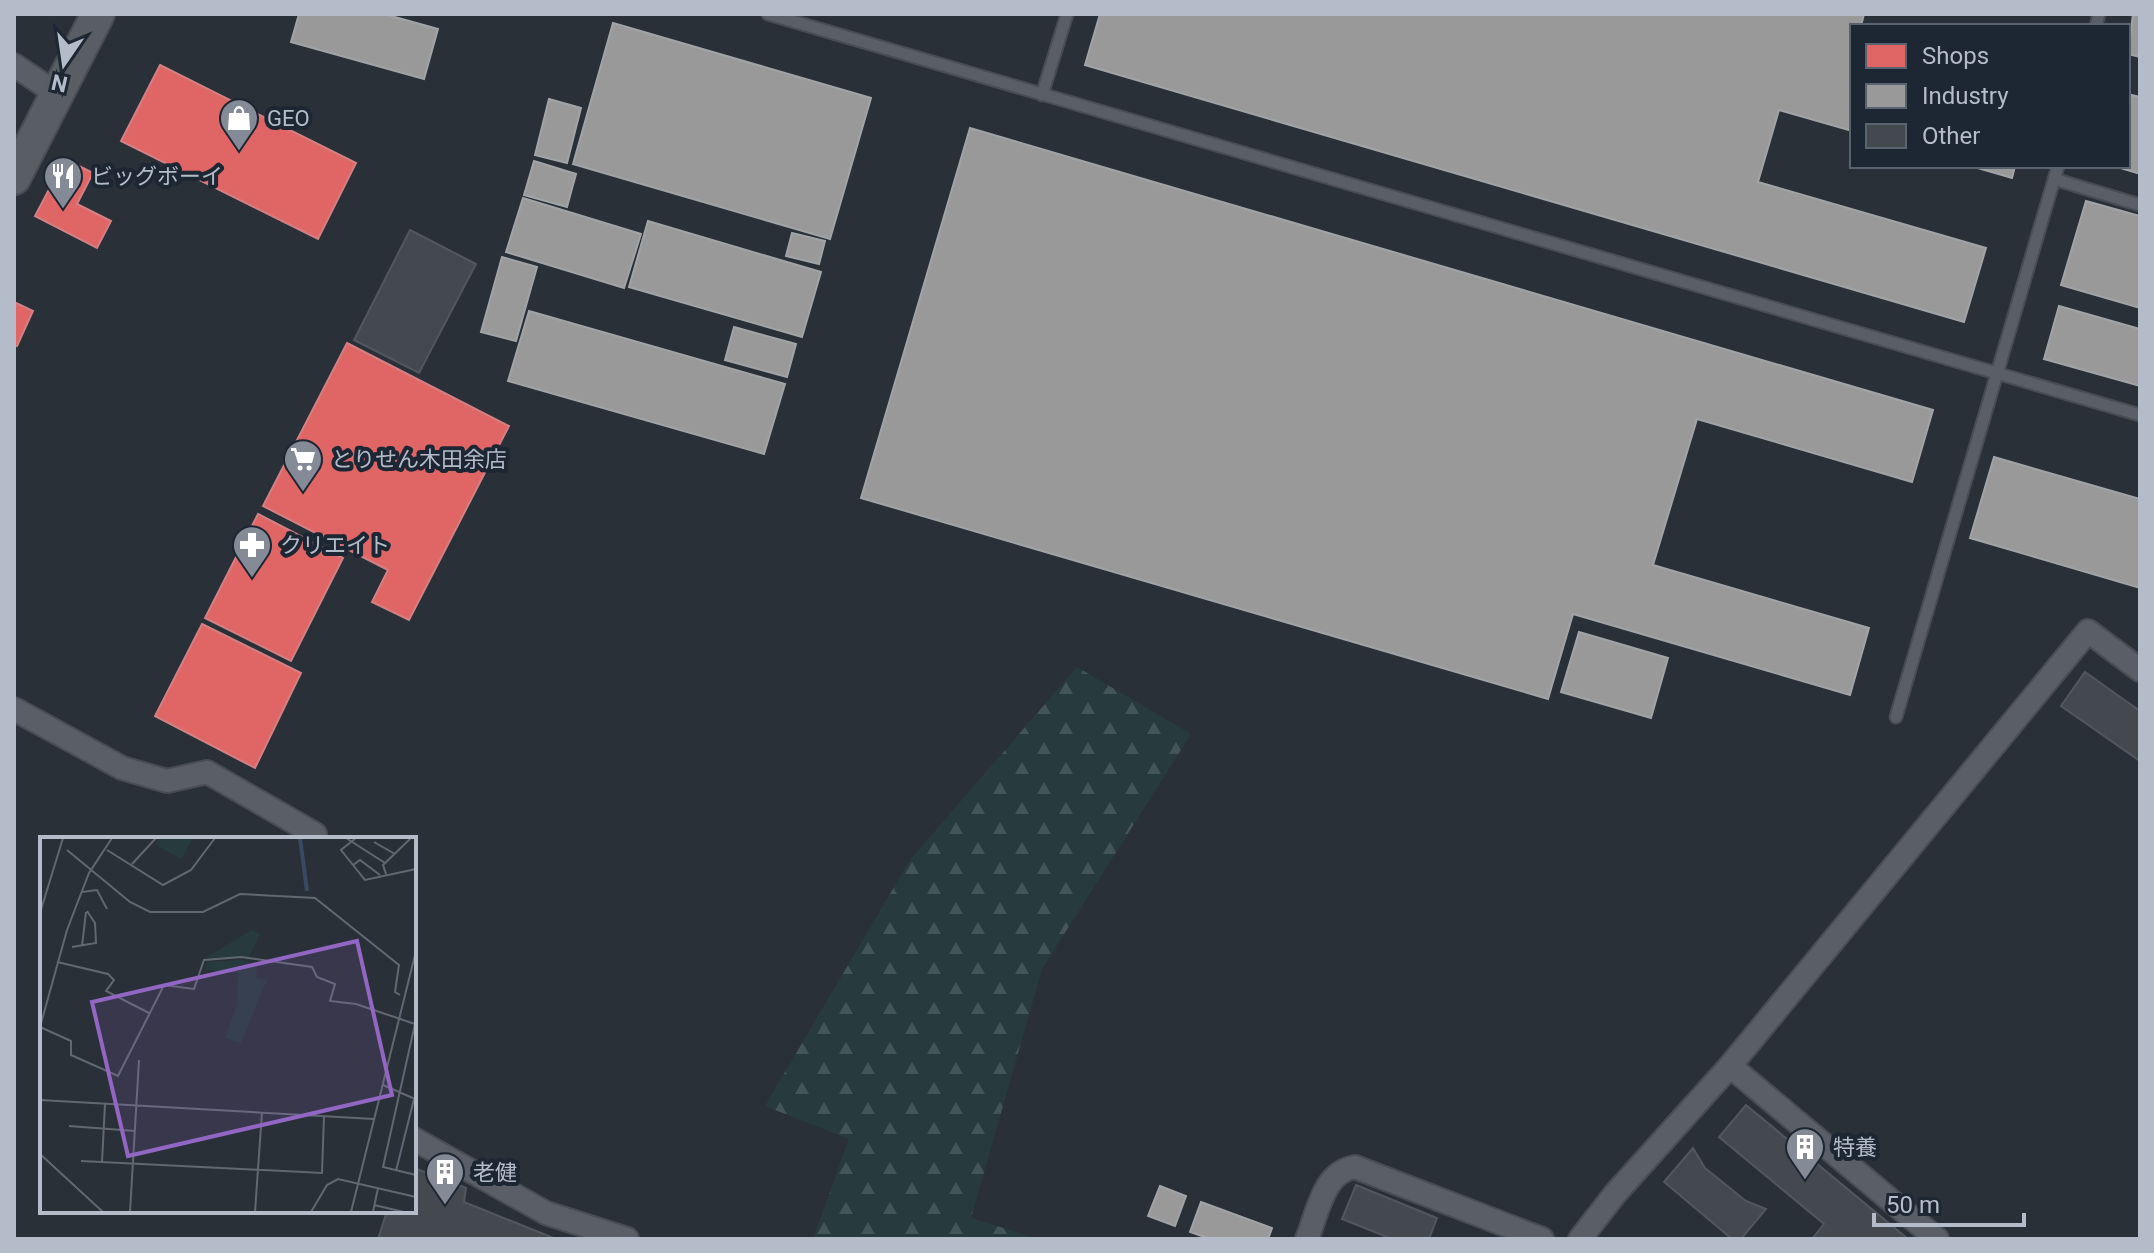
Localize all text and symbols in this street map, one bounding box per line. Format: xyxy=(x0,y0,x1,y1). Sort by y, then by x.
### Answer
north arrow xyxy=(24,24,104,104)
legend xyxy=(1850,24,2130,168)
text: Shops xyxy=(1922,42,1989,70)
text: N xyxy=(49,69,70,97)
text: Industry xyxy=(1922,82,2009,110)
shop icon: GEO xyxy=(218,97,260,152)
place label: GEO xyxy=(267,106,310,131)
text: Other xyxy=(1922,122,1980,150)
restaurant icon: ビッグボーイ xyxy=(42,155,84,210)
place label: ビッグボーイ xyxy=(91,164,223,189)
supermarket icon: とりせん木田余店 xyxy=(282,438,324,493)
place label: とりせん木田余店 xyxy=(331,447,507,472)
pharmacy icon: クリエイト xyxy=(231,524,273,579)
place label: クリエイト xyxy=(280,533,390,558)
inset map xyxy=(40,837,416,1213)
building icon: 特養 xyxy=(1784,1126,1826,1181)
place label: 特養 xyxy=(1833,1135,1877,1160)
building icon: 老健 xyxy=(424,1151,466,1206)
place label: 老健 xyxy=(473,1160,517,1185)
scale bar xyxy=(1874,1177,2024,1227)
text: 50 m xyxy=(1886,1191,1940,1219)

